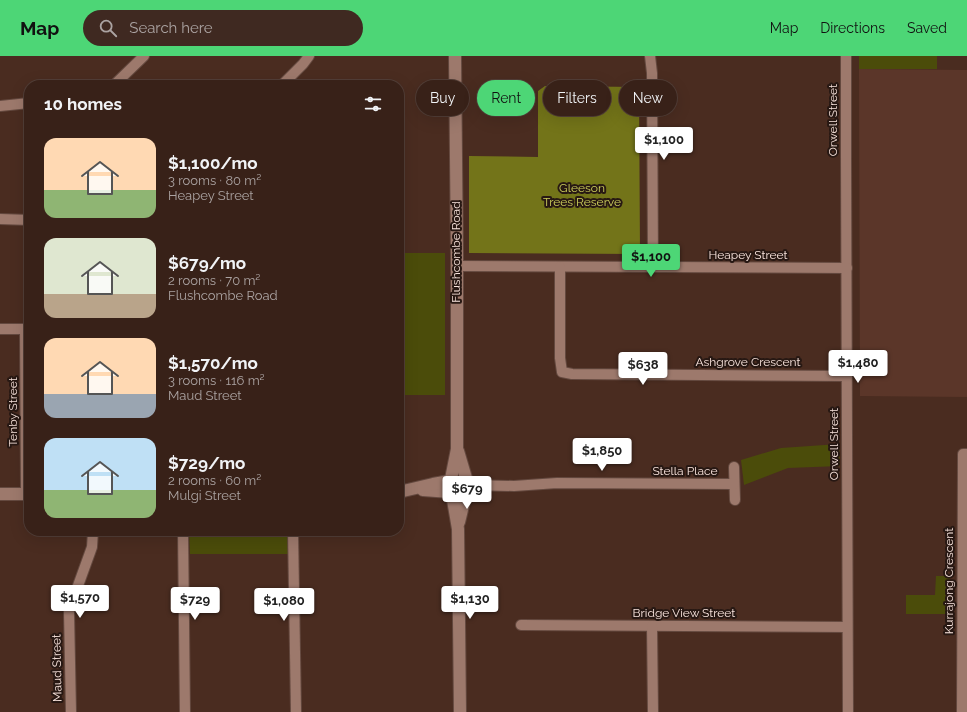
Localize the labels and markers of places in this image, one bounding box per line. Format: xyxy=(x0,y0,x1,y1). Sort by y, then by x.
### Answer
pin: $1,100 xyxy=(631,127,697,161)
pin: $1,100 xyxy=(618,244,684,278)
pin: $1,480 xyxy=(825,350,891,384)
pin: $638 xyxy=(619,352,667,386)
pin: $1,850 xyxy=(569,438,635,472)
pin: $679 xyxy=(443,476,491,510)
pin: $1,570 xyxy=(47,585,113,619)
pin: $1,130 xyxy=(437,586,503,620)
pin: $729 xyxy=(171,587,219,621)
pin: $1,080 xyxy=(251,588,317,622)

